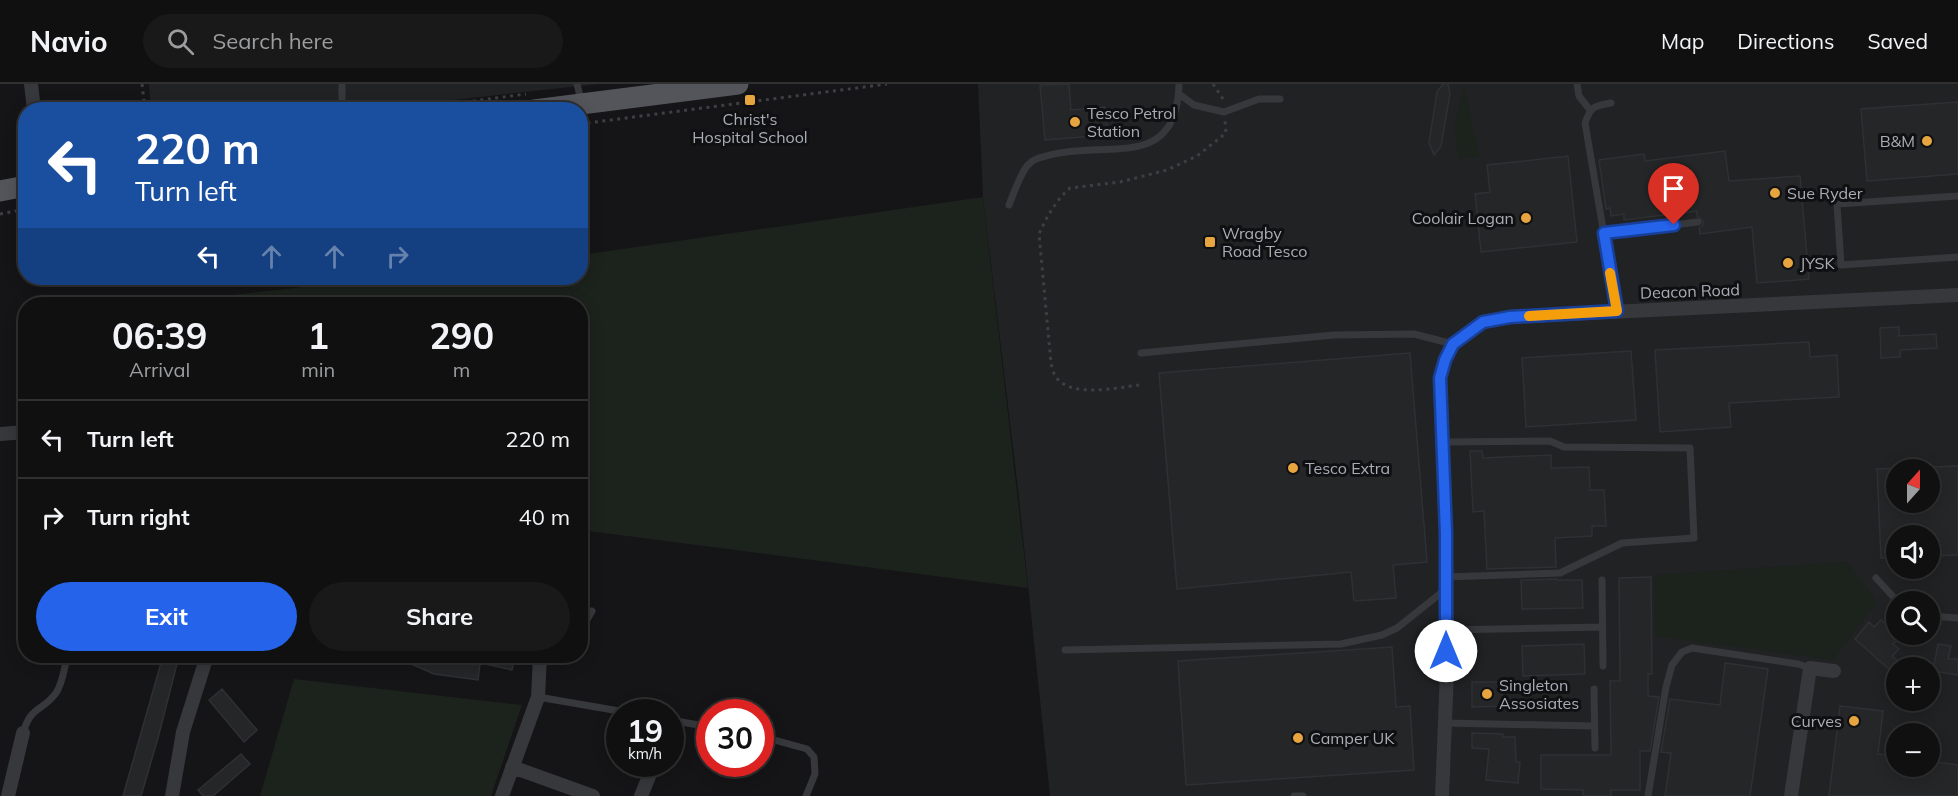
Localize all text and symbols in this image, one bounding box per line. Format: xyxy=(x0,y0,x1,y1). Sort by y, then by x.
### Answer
search box xyxy=(143,14,563,68)
text: Navio xyxy=(30,24,107,59)
icon: search xyxy=(164,25,197,58)
text: Search here xyxy=(212,27,333,55)
text: Map xyxy=(1661,28,1704,54)
text: Directions xyxy=(1737,28,1834,54)
text: Saved xyxy=(1867,28,1928,54)
marker: Christ's Hospital School xyxy=(743,93,757,107)
place label: Tesco Petrol Station xyxy=(1087,103,1176,141)
place label: Christ's Hospital School xyxy=(692,109,808,147)
marker: Tesco Petrol Station xyxy=(1068,115,1082,129)
text: 220 m xyxy=(135,122,260,175)
icon: left xyxy=(36,126,114,204)
place label: B&M xyxy=(1880,131,1915,151)
marker: B&M xyxy=(1920,134,1934,148)
pin xyxy=(1648,163,1699,225)
icon: arrive xyxy=(1657,172,1690,205)
text: Turn left xyxy=(135,174,237,208)
place label: Sue Ryder xyxy=(1787,183,1863,203)
marker: Sue Ryder xyxy=(1768,186,1782,200)
place label: Coolair Logan xyxy=(1412,208,1514,228)
marker: Coolair Logan xyxy=(1519,211,1533,225)
place label: Wragby Road Tesco xyxy=(1222,223,1307,261)
marker: Wragby Road Tesco xyxy=(1203,235,1217,249)
icon: left xyxy=(192,240,225,273)
icon: ahead xyxy=(255,240,288,273)
icon: ahead xyxy=(318,240,351,273)
icon: right xyxy=(381,240,414,273)
place label: JYSK xyxy=(1800,253,1836,273)
marker: JYSK xyxy=(1781,256,1795,270)
street label: Deacon Road xyxy=(1640,279,1740,303)
text: 06:39 xyxy=(112,313,207,358)
text: 1 xyxy=(307,313,329,358)
text: 290 xyxy=(429,313,494,358)
text: Arrival xyxy=(129,357,190,382)
text: min xyxy=(301,357,335,382)
text: m xyxy=(453,357,470,382)
icon: left xyxy=(36,423,69,456)
text: Turn left xyxy=(87,425,174,453)
text: 220 m xyxy=(505,425,570,453)
place label: Tesco Extra xyxy=(1305,458,1390,478)
north arrow xyxy=(1886,459,1940,513)
map controls xyxy=(1886,459,1940,777)
marker: Tesco Extra xyxy=(1286,461,1300,475)
icon: right xyxy=(36,501,69,534)
text: Turn right xyxy=(87,503,190,531)
text: 40 m xyxy=(519,503,570,531)
button: sound xyxy=(1886,525,1940,579)
button: Exit xyxy=(36,582,297,651)
button: Share xyxy=(309,582,570,651)
button: search xyxy=(1886,591,1940,645)
position arrow xyxy=(1414,619,1478,683)
button: + xyxy=(1886,657,1940,711)
place label: Singleton Assosiates xyxy=(1499,675,1579,713)
marker: Singleton Assosiates xyxy=(1480,687,1494,701)
speed limit sign: 30 xyxy=(696,699,774,777)
place label: Curves xyxy=(1791,711,1842,731)
text: 19 xyxy=(627,712,663,750)
marker: Curves xyxy=(1847,714,1861,728)
button: − xyxy=(1886,723,1940,777)
place label: Camper UK xyxy=(1310,728,1395,748)
marker: Camper UK xyxy=(1291,731,1305,745)
text: km/h xyxy=(628,744,662,763)

